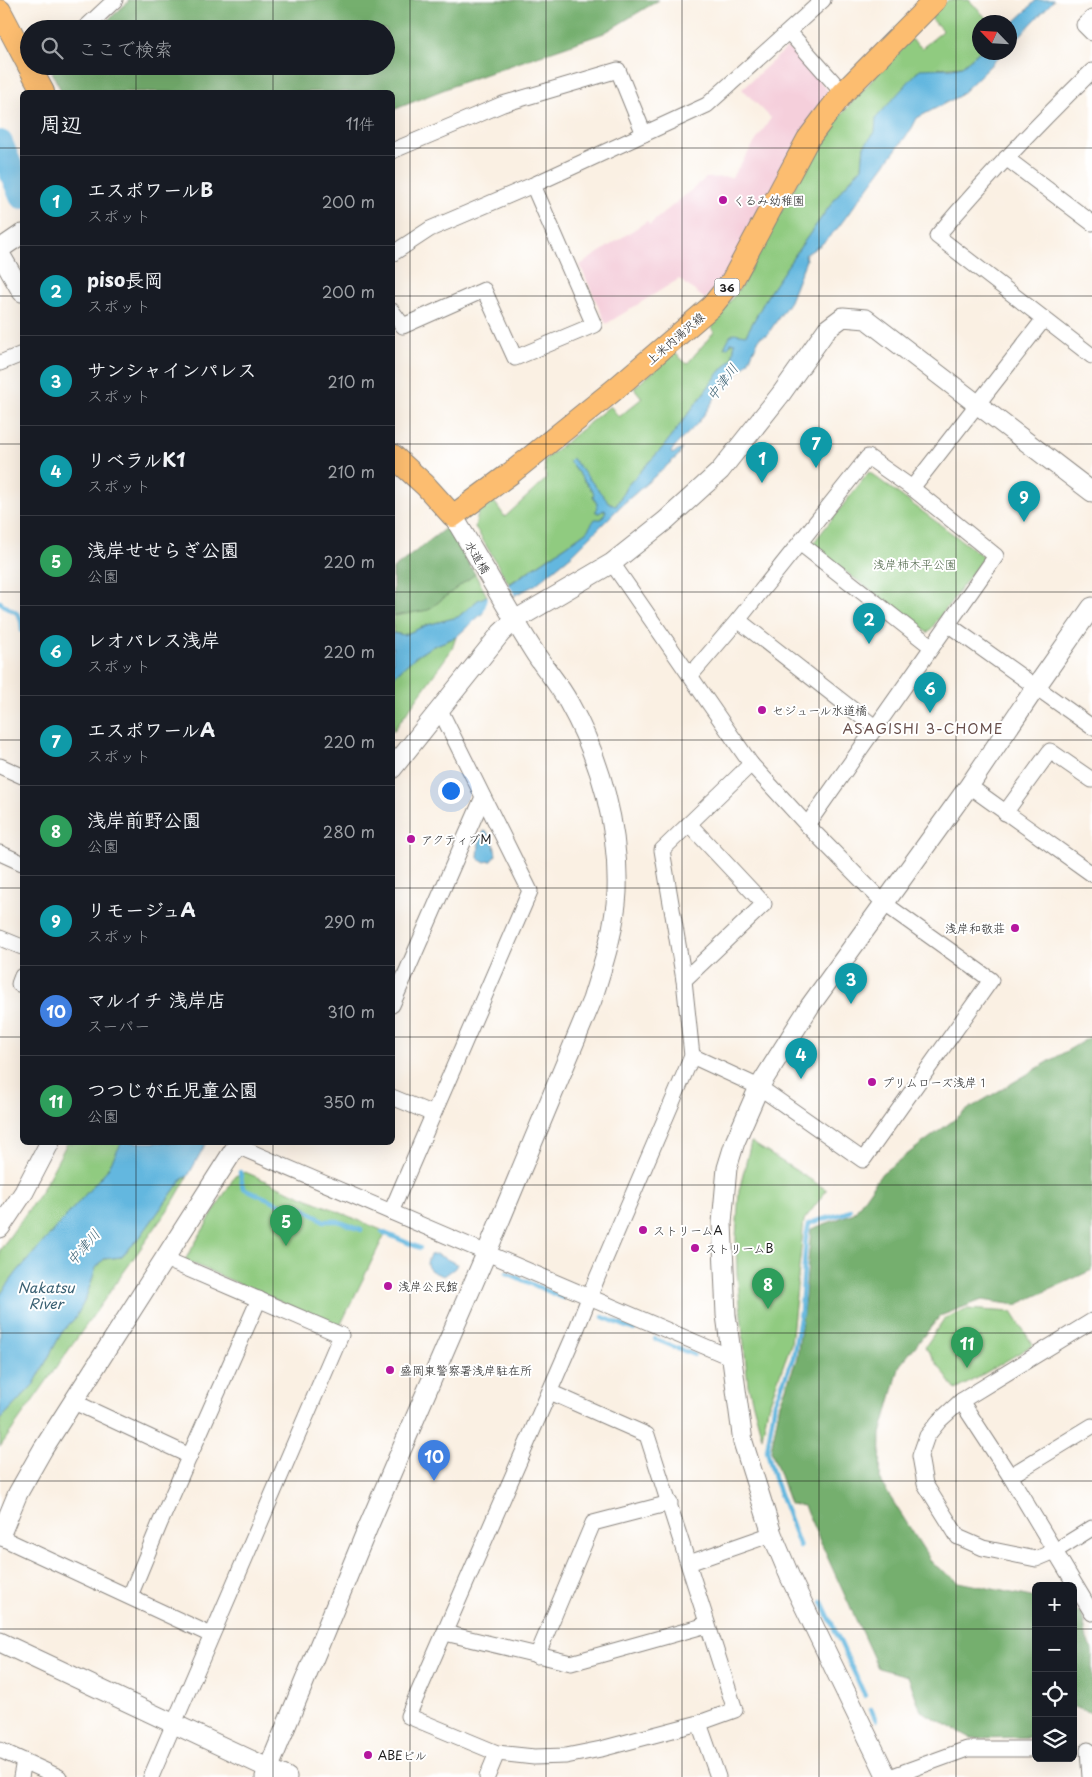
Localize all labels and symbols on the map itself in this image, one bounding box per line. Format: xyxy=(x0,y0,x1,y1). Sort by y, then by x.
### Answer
north arrow xyxy=(972,15,1017,60)
place label: くるみ幼稚園 xyxy=(733,191,805,209)
marker: くるみ幼稚園 xyxy=(717,194,729,206)
road number: 36 xyxy=(714,278,740,296)
street label: 上米内湯沢線 xyxy=(642,308,708,368)
water label: 中津川 xyxy=(701,359,743,405)
pin: 7 xyxy=(800,427,832,468)
pin: 1 xyxy=(746,442,778,483)
pin: 9 xyxy=(1008,481,1040,522)
street label: 水道橋 xyxy=(461,537,495,577)
park label: 浅岸柿木平公園 xyxy=(873,555,957,573)
pin: 2 xyxy=(853,603,885,644)
pin: 6 xyxy=(914,672,946,713)
place label: セジュール水道橋 xyxy=(772,701,867,719)
marker: セジュール水道橋 xyxy=(756,704,768,716)
district label: ASAGISHI 3-CHOME xyxy=(843,718,1003,739)
your location xyxy=(438,778,464,804)
place label: アクティブM xyxy=(421,830,492,848)
marker: アクティブM xyxy=(405,833,417,845)
place label: 浅岸和敬荘 xyxy=(945,919,1005,937)
marker: 浅岸和敬荘 xyxy=(1009,922,1021,934)
pin: 3 xyxy=(835,963,867,1004)
pin: 4 xyxy=(785,1038,817,1079)
place label: プリムローズ浅岸１ xyxy=(882,1073,989,1091)
marker: プリムローズ浅岸１ xyxy=(866,1076,878,1088)
pin: 5 xyxy=(270,1205,302,1246)
place label: ストリームA xyxy=(653,1221,723,1239)
water label: 中津川 xyxy=(61,1224,105,1270)
marker: ストリームA xyxy=(637,1224,649,1236)
place label: ストリームB xyxy=(705,1239,773,1257)
marker: ストリームB xyxy=(689,1242,701,1254)
pin: 8 xyxy=(752,1268,784,1309)
water label: Nakatsu River xyxy=(18,1277,75,1314)
place label: 浅岸公民館 xyxy=(398,1277,458,1295)
marker: 浅岸公民館 xyxy=(382,1280,394,1292)
pin: 11 xyxy=(951,1327,983,1368)
place label: 盛岡東警察署浅岸駐在所 xyxy=(400,1361,532,1379)
marker: 盛岡東警察署浅岸駐在所 xyxy=(384,1364,396,1376)
pin: 10 xyxy=(418,1440,450,1481)
place label: ABEビル xyxy=(378,1746,427,1764)
marker: ABEビル xyxy=(362,1749,374,1761)

